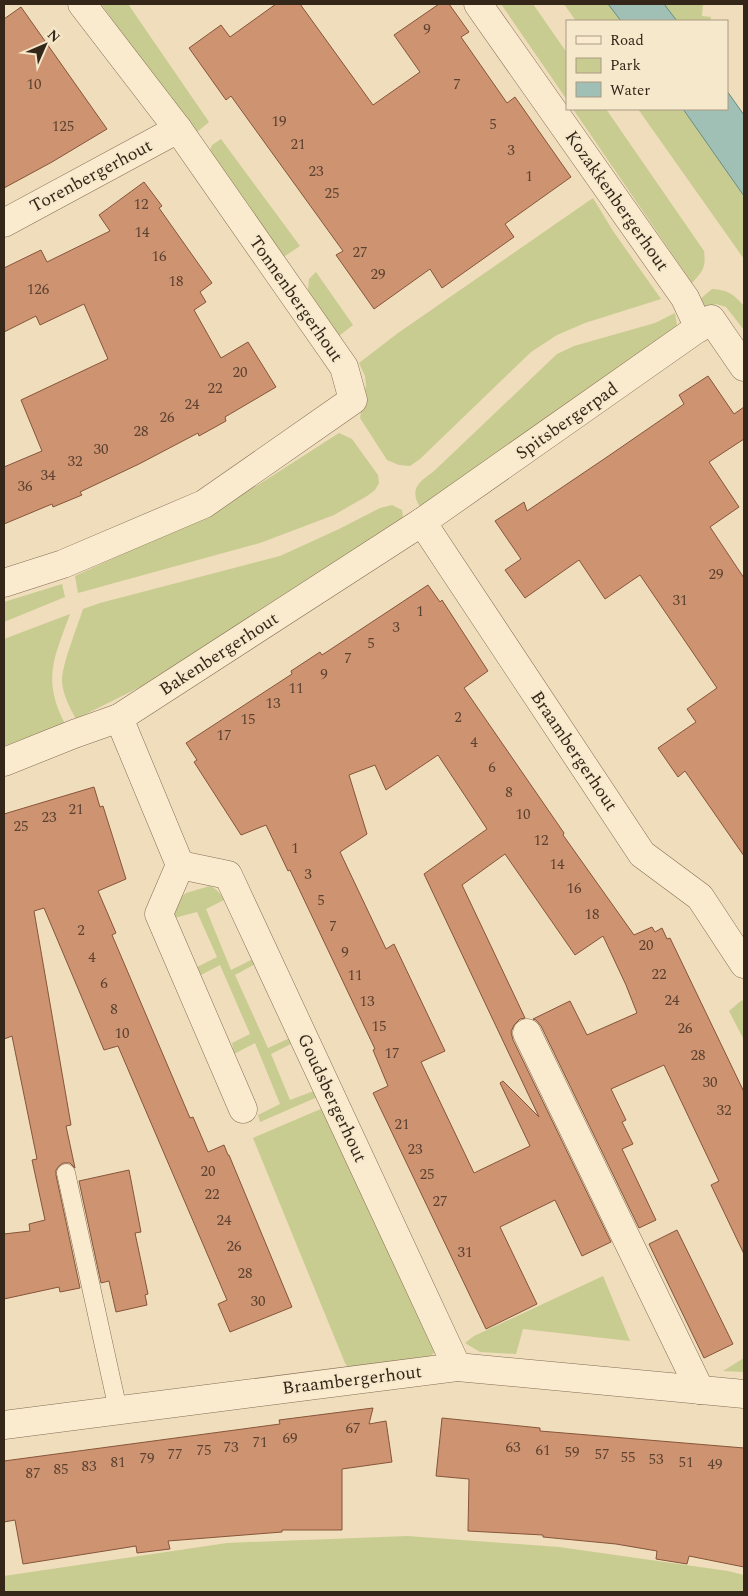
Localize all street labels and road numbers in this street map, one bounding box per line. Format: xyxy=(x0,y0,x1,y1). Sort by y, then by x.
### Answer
street label: Kozakkenbergerhout xyxy=(558,125,676,277)
street label: Torenbergerhout xyxy=(25,132,157,220)
street label: Tonnenbergerhout xyxy=(242,230,350,368)
street label: Spitsbergerpad xyxy=(510,376,624,466)
street label: Bakenbergerhout xyxy=(154,605,284,703)
street label: Braambergerhout xyxy=(524,685,624,817)
street label: Goudsbergerhout xyxy=(290,1029,374,1167)
street label: Braambergerhout xyxy=(281,1358,423,1402)

